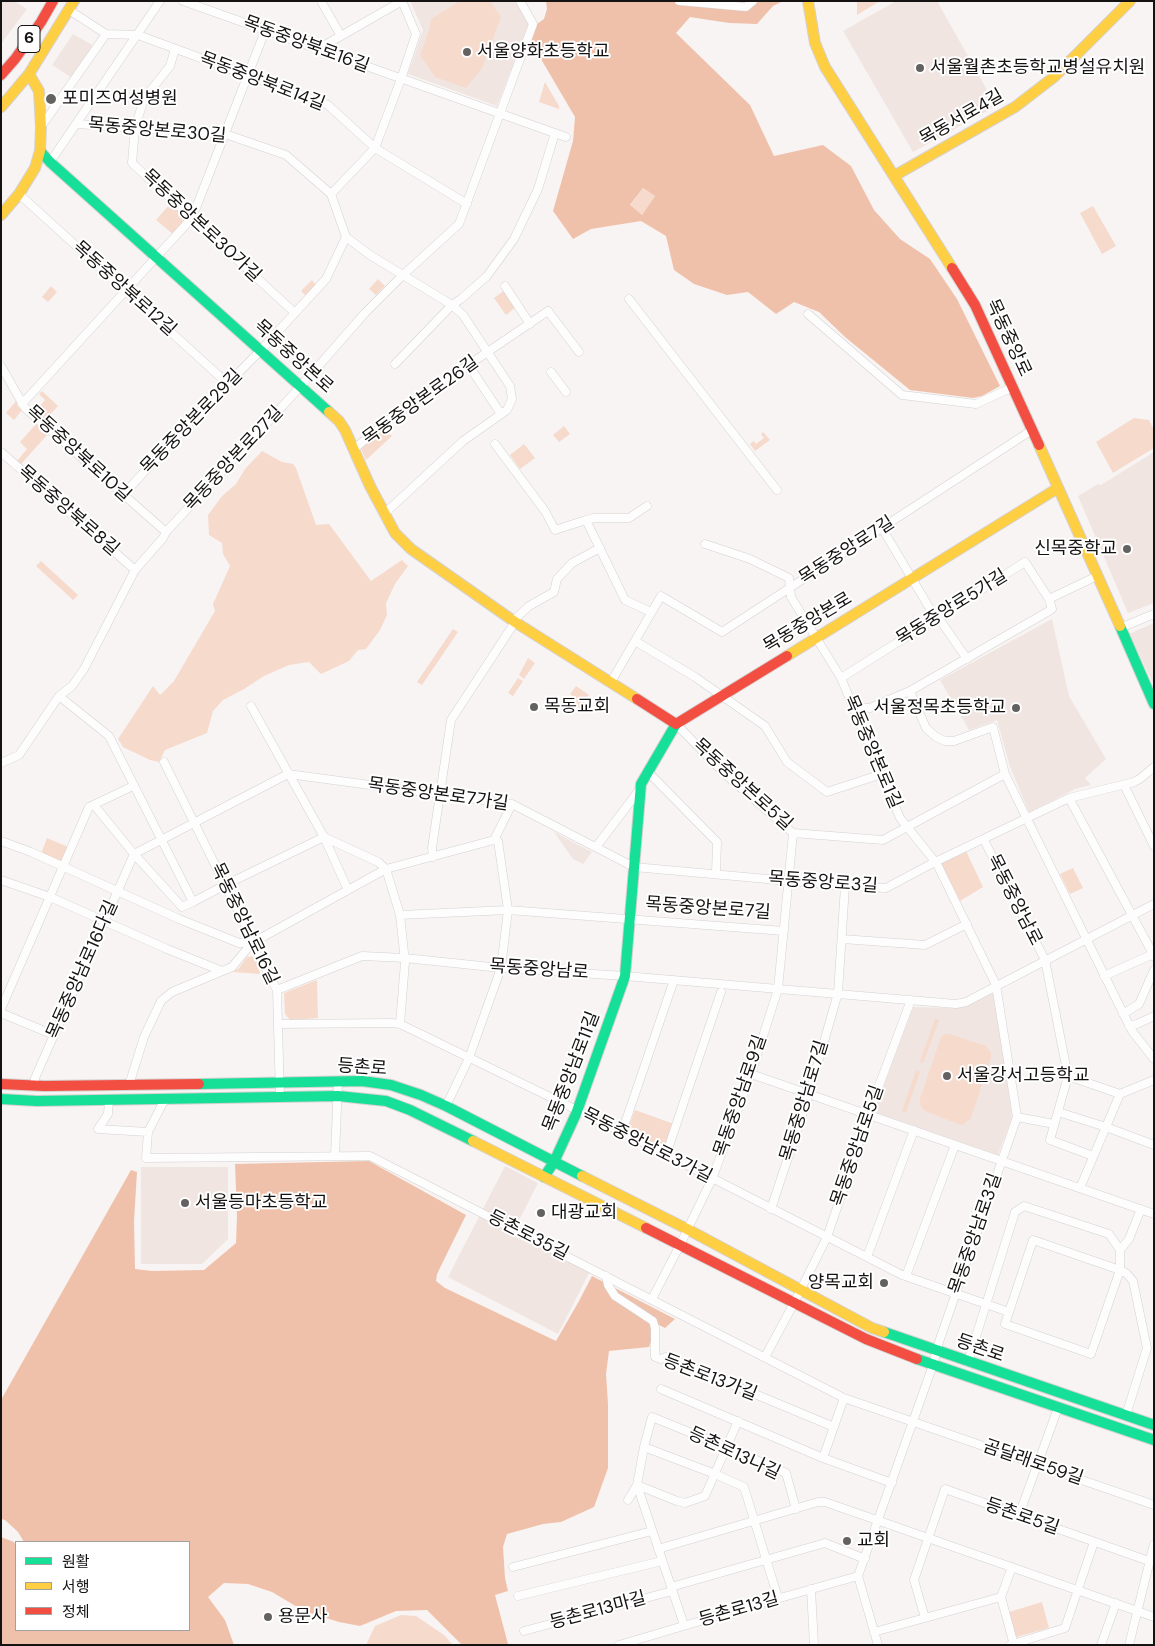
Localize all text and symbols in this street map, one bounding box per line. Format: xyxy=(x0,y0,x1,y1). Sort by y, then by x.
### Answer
street label: 목동중앙북로16길 xyxy=(240,12,372,78)
road number: 6 xyxy=(18,26,40,52)
place label: 서울양화초등학교 xyxy=(477,41,609,63)
marker: 서울양화초등학교 xyxy=(461,46,473,58)
street label: 목동중앙북로14길 xyxy=(196,48,328,116)
place label: 서울월촌초등학교병설유치원 xyxy=(930,57,1145,79)
marker: 서울월촌초등학교병설유치원 xyxy=(914,62,926,74)
street label: 목동서로4길 xyxy=(916,85,1008,151)
place label: 포미즈여성병원 xyxy=(62,88,178,110)
marker: 포미즈여성병원 xyxy=(44,92,58,106)
street label: 목동중앙본로30길 xyxy=(87,114,227,148)
street label: 목동중앙본로30가길 xyxy=(137,165,265,287)
street label: 목동중앙북로12길 xyxy=(68,237,180,341)
street label: 목동중앙로 xyxy=(981,296,1035,380)
street label: 목동중앙본로 xyxy=(249,316,337,398)
street label: 목동중앙본로26길 xyxy=(359,352,483,450)
street label: 목동중앙본로29길 xyxy=(137,365,247,479)
street label: 목동중앙북로10길 xyxy=(21,401,135,507)
street label: 목동중앙본로27길 xyxy=(180,402,288,516)
street label: 목동중앙북로8길 xyxy=(13,461,123,561)
street label: 목동중앙로7길 xyxy=(795,512,899,590)
place label: 신목중학교 xyxy=(1034,538,1117,560)
marker: 신목중학교 xyxy=(1121,543,1133,555)
street label: 목동중앙로5가길 xyxy=(892,565,1012,651)
street label: 목동중앙본로 xyxy=(760,588,856,658)
street label: 목동중앙본로1길 xyxy=(838,692,906,812)
place label: 목동교회 xyxy=(544,696,610,718)
place label: 서울정목초등학교 xyxy=(874,697,1006,719)
marker: 목동교회 xyxy=(528,701,540,713)
marker: 서울정목초등학교 xyxy=(1010,702,1022,714)
street label: 목동중앙본로5길 xyxy=(688,735,796,835)
street label: 목동중앙본로7가길 xyxy=(366,774,510,816)
street label: 목동중앙남로 xyxy=(982,851,1046,949)
street label: 목동중앙남로16길 xyxy=(205,860,283,988)
street label: 목동중앙로3길 xyxy=(767,868,879,898)
street label: 목동중앙본로7길 xyxy=(645,894,771,924)
street label: 목동중앙남로16다길 xyxy=(43,897,123,1043)
street label: 목동중앙남로 xyxy=(489,956,589,984)
street label: 목동중앙남로11길 xyxy=(539,1009,605,1135)
street label: 목동중앙남로9길 xyxy=(710,1032,772,1160)
street label: 목동중앙남로7길 xyxy=(776,1038,834,1164)
street label: 등촌로 xyxy=(336,1055,388,1081)
place label: 서울강서고등학교 xyxy=(957,1065,1089,1087)
marker: 서울강서고등학교 xyxy=(941,1070,953,1082)
street label: 목동중앙남로5길 xyxy=(827,1082,889,1210)
street label: 목동중앙남로3가길 xyxy=(578,1104,716,1188)
street label: 목동중앙남로3길 xyxy=(945,1171,1007,1297)
place label: 서울등마초등학교 xyxy=(195,1192,327,1214)
marker: 서울등마초등학교 xyxy=(179,1197,191,1209)
place label: 대광교회 xyxy=(551,1202,617,1224)
street label: 등촌로35길 xyxy=(484,1206,572,1266)
marker: 대광교회 xyxy=(535,1207,547,1219)
place label: 양목교회 xyxy=(808,1272,874,1294)
marker: 양목교회 xyxy=(878,1277,890,1289)
street label: 등촌로 xyxy=(953,1331,1007,1367)
street label: 등촌로13가길 xyxy=(660,1350,760,1406)
street label: 등촌로13나길 xyxy=(685,1423,783,1485)
street label: 곰달래로59길 xyxy=(980,1436,1086,1490)
street label: 등촌로5길 xyxy=(982,1494,1062,1540)
place label: 교회 xyxy=(857,1530,890,1552)
marker: 교회 xyxy=(841,1535,853,1547)
legend xyxy=(15,1541,190,1631)
text: 원활 xyxy=(62,1552,90,1572)
text: 서행 xyxy=(62,1577,90,1597)
street label: 등촌로13마길 xyxy=(547,1588,649,1634)
street label: 등촌로13길 xyxy=(696,1588,782,1632)
text: 정체 xyxy=(62,1602,90,1622)
place label: 용문사 xyxy=(278,1606,328,1628)
marker: 용문사 xyxy=(262,1611,274,1623)

